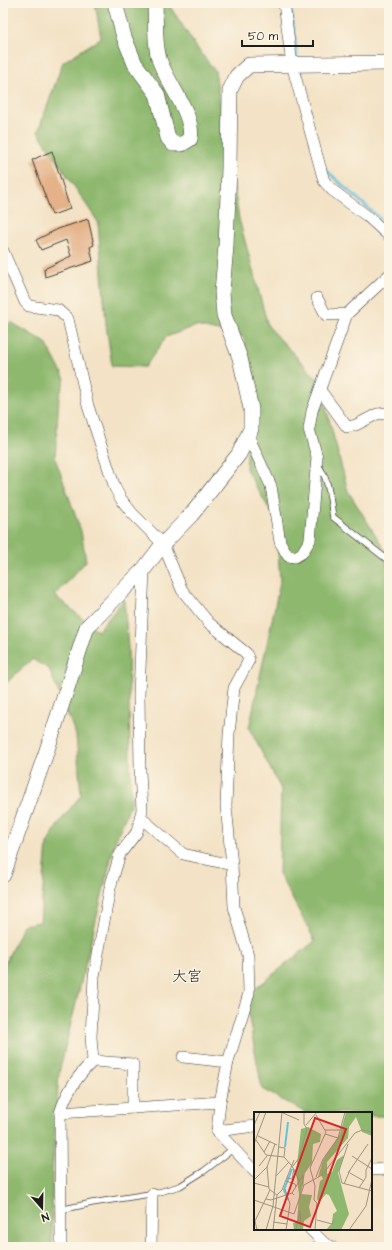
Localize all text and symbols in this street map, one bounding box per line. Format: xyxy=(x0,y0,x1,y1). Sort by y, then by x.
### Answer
scale bar xyxy=(242,22,313,48)
text: 50 m xyxy=(248,28,279,45)
district label: 大宮 xyxy=(172,966,202,987)
inset map xyxy=(254,1112,372,1230)
north arrow xyxy=(22,1188,62,1228)
text: N xyxy=(39,1209,51,1225)

